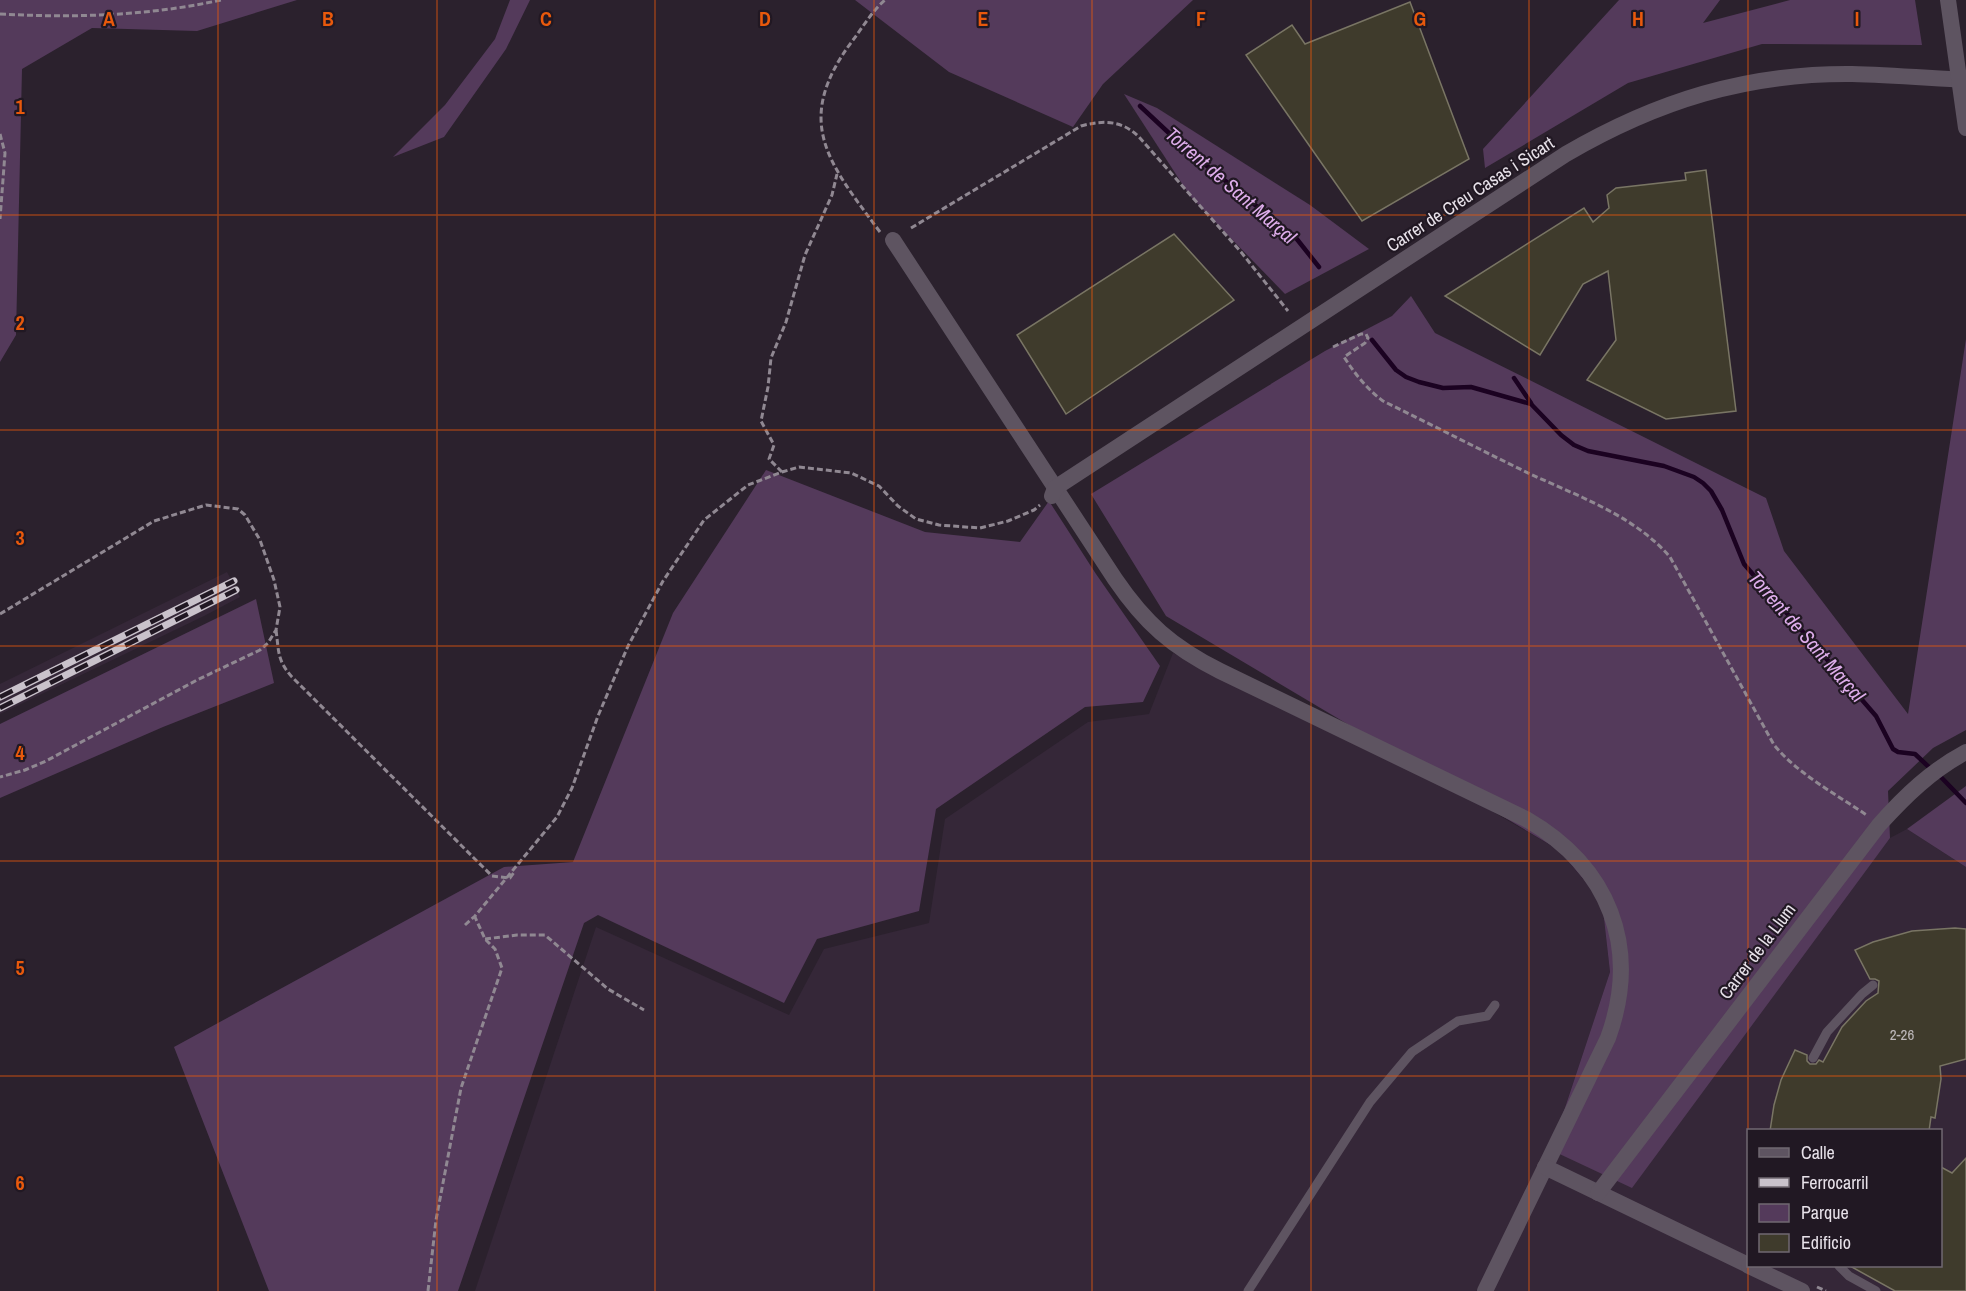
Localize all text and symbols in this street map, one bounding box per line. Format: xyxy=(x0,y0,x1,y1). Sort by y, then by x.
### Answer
text: A xyxy=(103,5,115,32)
text: B xyxy=(322,5,334,32)
text: C xyxy=(540,5,552,32)
text: D xyxy=(759,5,771,32)
text: E xyxy=(978,5,989,32)
text: F xyxy=(1196,5,1206,32)
text: G xyxy=(1414,5,1426,32)
text: H xyxy=(1632,5,1644,32)
text: I xyxy=(1855,5,1859,32)
text: 1 xyxy=(15,93,25,120)
water label: Torrent de Sant Marçal xyxy=(1160,121,1303,250)
street label: Carrer de Creu Casas i Sicart xyxy=(1381,130,1559,258)
text: 2 xyxy=(15,309,25,336)
text: 3 xyxy=(15,524,25,551)
water label: Torrent de Sant Marçal xyxy=(1743,565,1872,708)
text: 4 xyxy=(15,739,25,766)
street label: Carrer de la Llum xyxy=(1713,898,1801,1004)
text: 5 xyxy=(15,954,25,981)
house number: 2-26 xyxy=(1890,1024,1914,1045)
legend xyxy=(1747,1129,1942,1267)
text: Calle xyxy=(1801,1140,1835,1165)
text: 6 xyxy=(15,1169,25,1196)
text: Ferrocarril xyxy=(1801,1170,1868,1195)
text: Parque xyxy=(1801,1200,1849,1225)
text: Edificio xyxy=(1801,1230,1851,1255)

